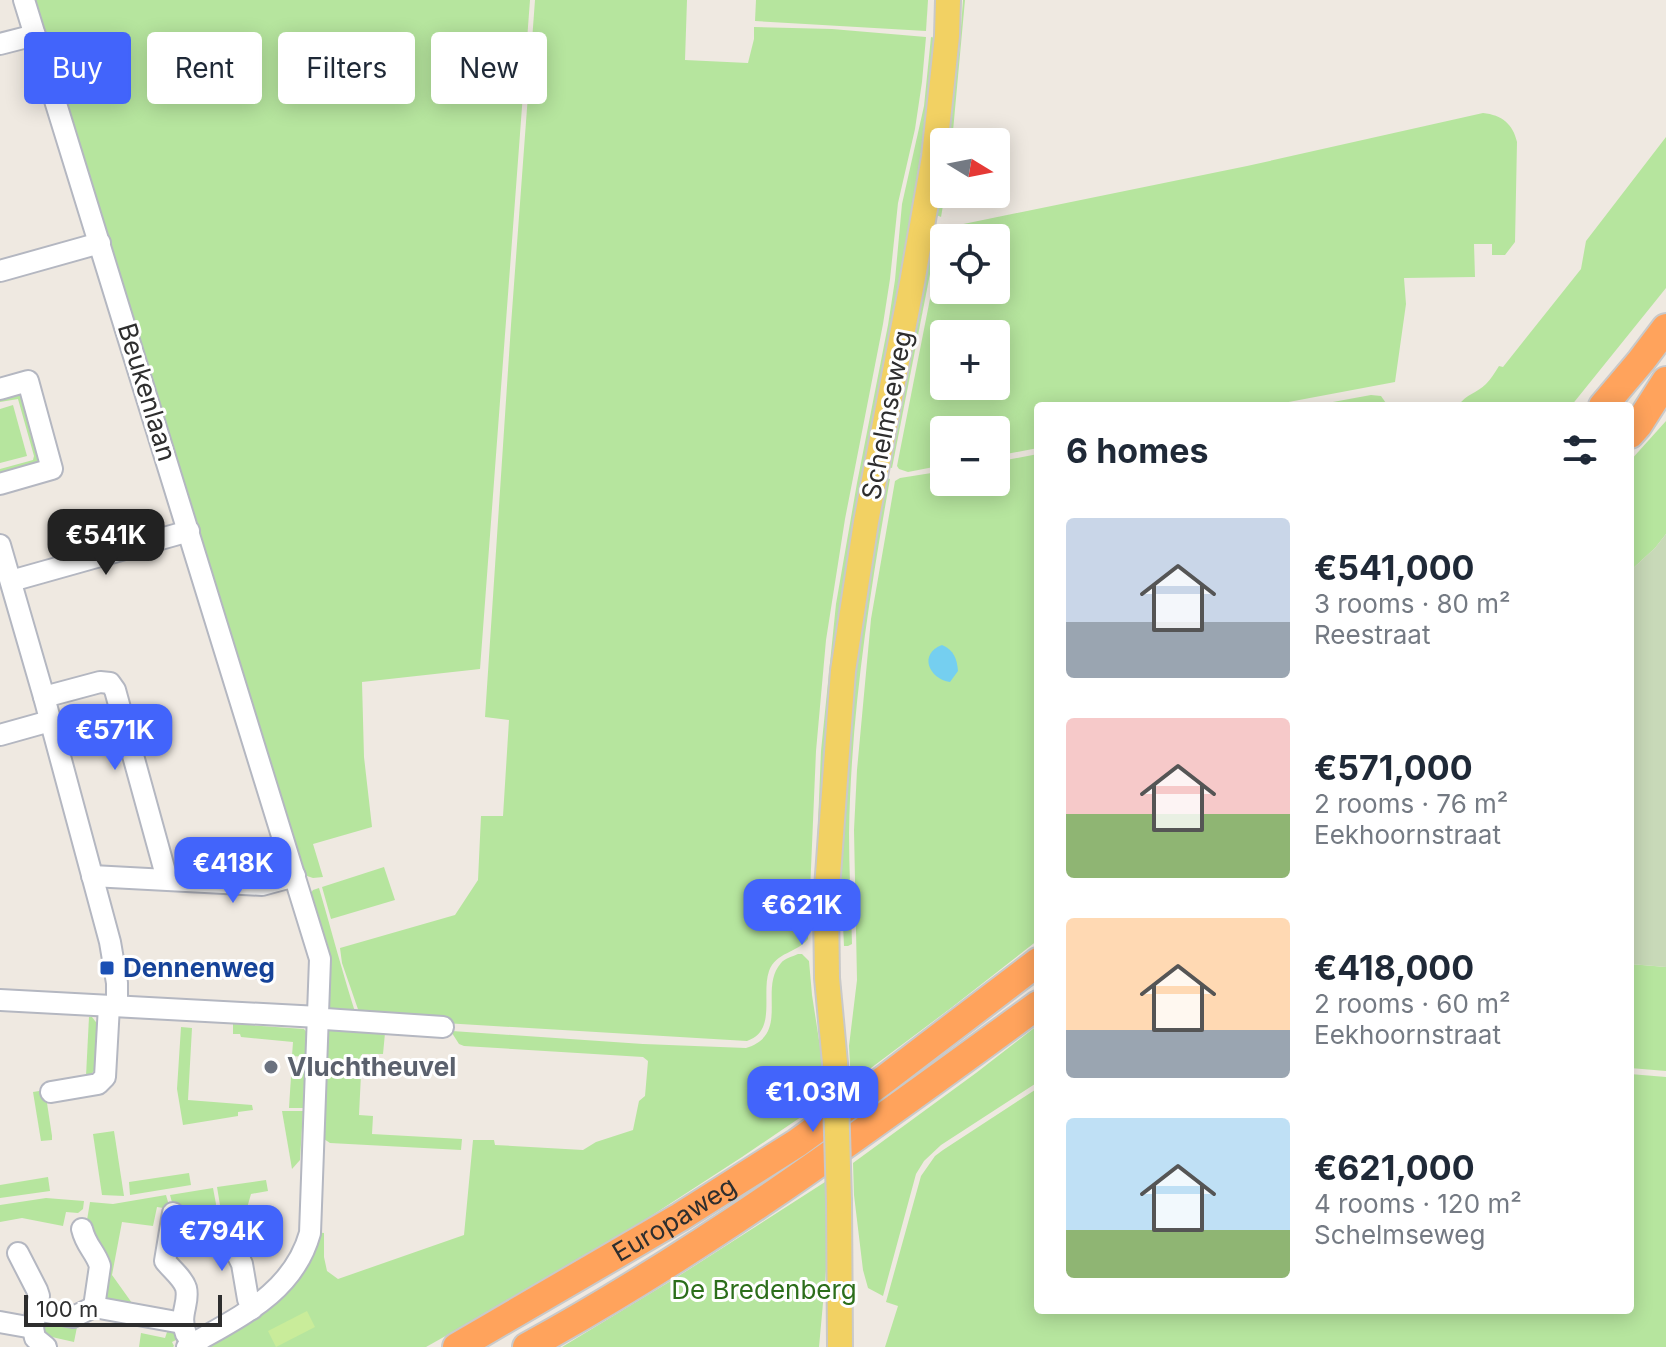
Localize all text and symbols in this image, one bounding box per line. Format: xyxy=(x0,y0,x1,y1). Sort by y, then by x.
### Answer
chip: Buy xyxy=(24,32,131,104)
chip: Rent xyxy=(147,32,262,104)
chip: Filters xyxy=(278,32,415,104)
chip: New xyxy=(431,32,547,104)
north arrow xyxy=(930,128,1010,208)
map controls xyxy=(930,128,1010,496)
button: locate xyxy=(930,224,1010,304)
street label: Beukenlaan xyxy=(112,319,183,465)
button: + xyxy=(930,320,1010,400)
street label: Schelmseweg xyxy=(855,328,918,502)
button: − xyxy=(930,416,1010,496)
icon: filters xyxy=(1558,428,1602,472)
text: 6 homes xyxy=(1066,430,1208,471)
pin: €541K xyxy=(50,509,162,577)
text: €541K xyxy=(66,519,146,550)
text: €541,000 xyxy=(1314,547,1475,588)
icon: home xyxy=(1130,550,1226,646)
text: 3 rooms · 80 m² xyxy=(1314,588,1511,619)
text: Reestraat xyxy=(1314,619,1430,650)
pin: €571K xyxy=(59,704,171,772)
text: €571K xyxy=(75,714,155,745)
text: €571,000 xyxy=(1314,747,1473,788)
icon: home xyxy=(1130,750,1226,846)
text: 2 rooms · 76 m² xyxy=(1314,788,1508,819)
text: Eekhoornstraat xyxy=(1314,819,1501,850)
pin: €418K xyxy=(177,837,289,905)
text: €418K xyxy=(192,847,274,878)
pin: €621K xyxy=(746,879,858,947)
text: €621K xyxy=(762,889,842,920)
text: €418,000 xyxy=(1314,947,1474,988)
icon: home xyxy=(1130,950,1226,1046)
place label: Dennenweg xyxy=(123,952,275,983)
marker: Dennenweg xyxy=(98,959,116,977)
text: 2 rooms · 60 m² xyxy=(1314,988,1510,1019)
text: Eekhoornstraat xyxy=(1314,1019,1501,1050)
place label: Vluchtheuvel xyxy=(287,1051,456,1082)
marker: Vluchtheuvel xyxy=(262,1058,280,1076)
pin: €1.03M xyxy=(748,1066,878,1134)
text: €1.03M xyxy=(765,1076,861,1107)
text: €621,000 xyxy=(1314,1147,1475,1188)
icon: home xyxy=(1130,1150,1226,1246)
street label: Europaweg xyxy=(607,1170,741,1268)
text: 4 rooms · 120 m² xyxy=(1314,1188,1522,1219)
pin: €794K xyxy=(166,1205,278,1273)
text: €794K xyxy=(179,1215,265,1246)
text: Schelmseweg xyxy=(1314,1219,1485,1250)
park label: De Bredenberg xyxy=(671,1274,857,1305)
scale bar xyxy=(24,1291,222,1327)
text: 100 m xyxy=(36,1296,98,1322)

